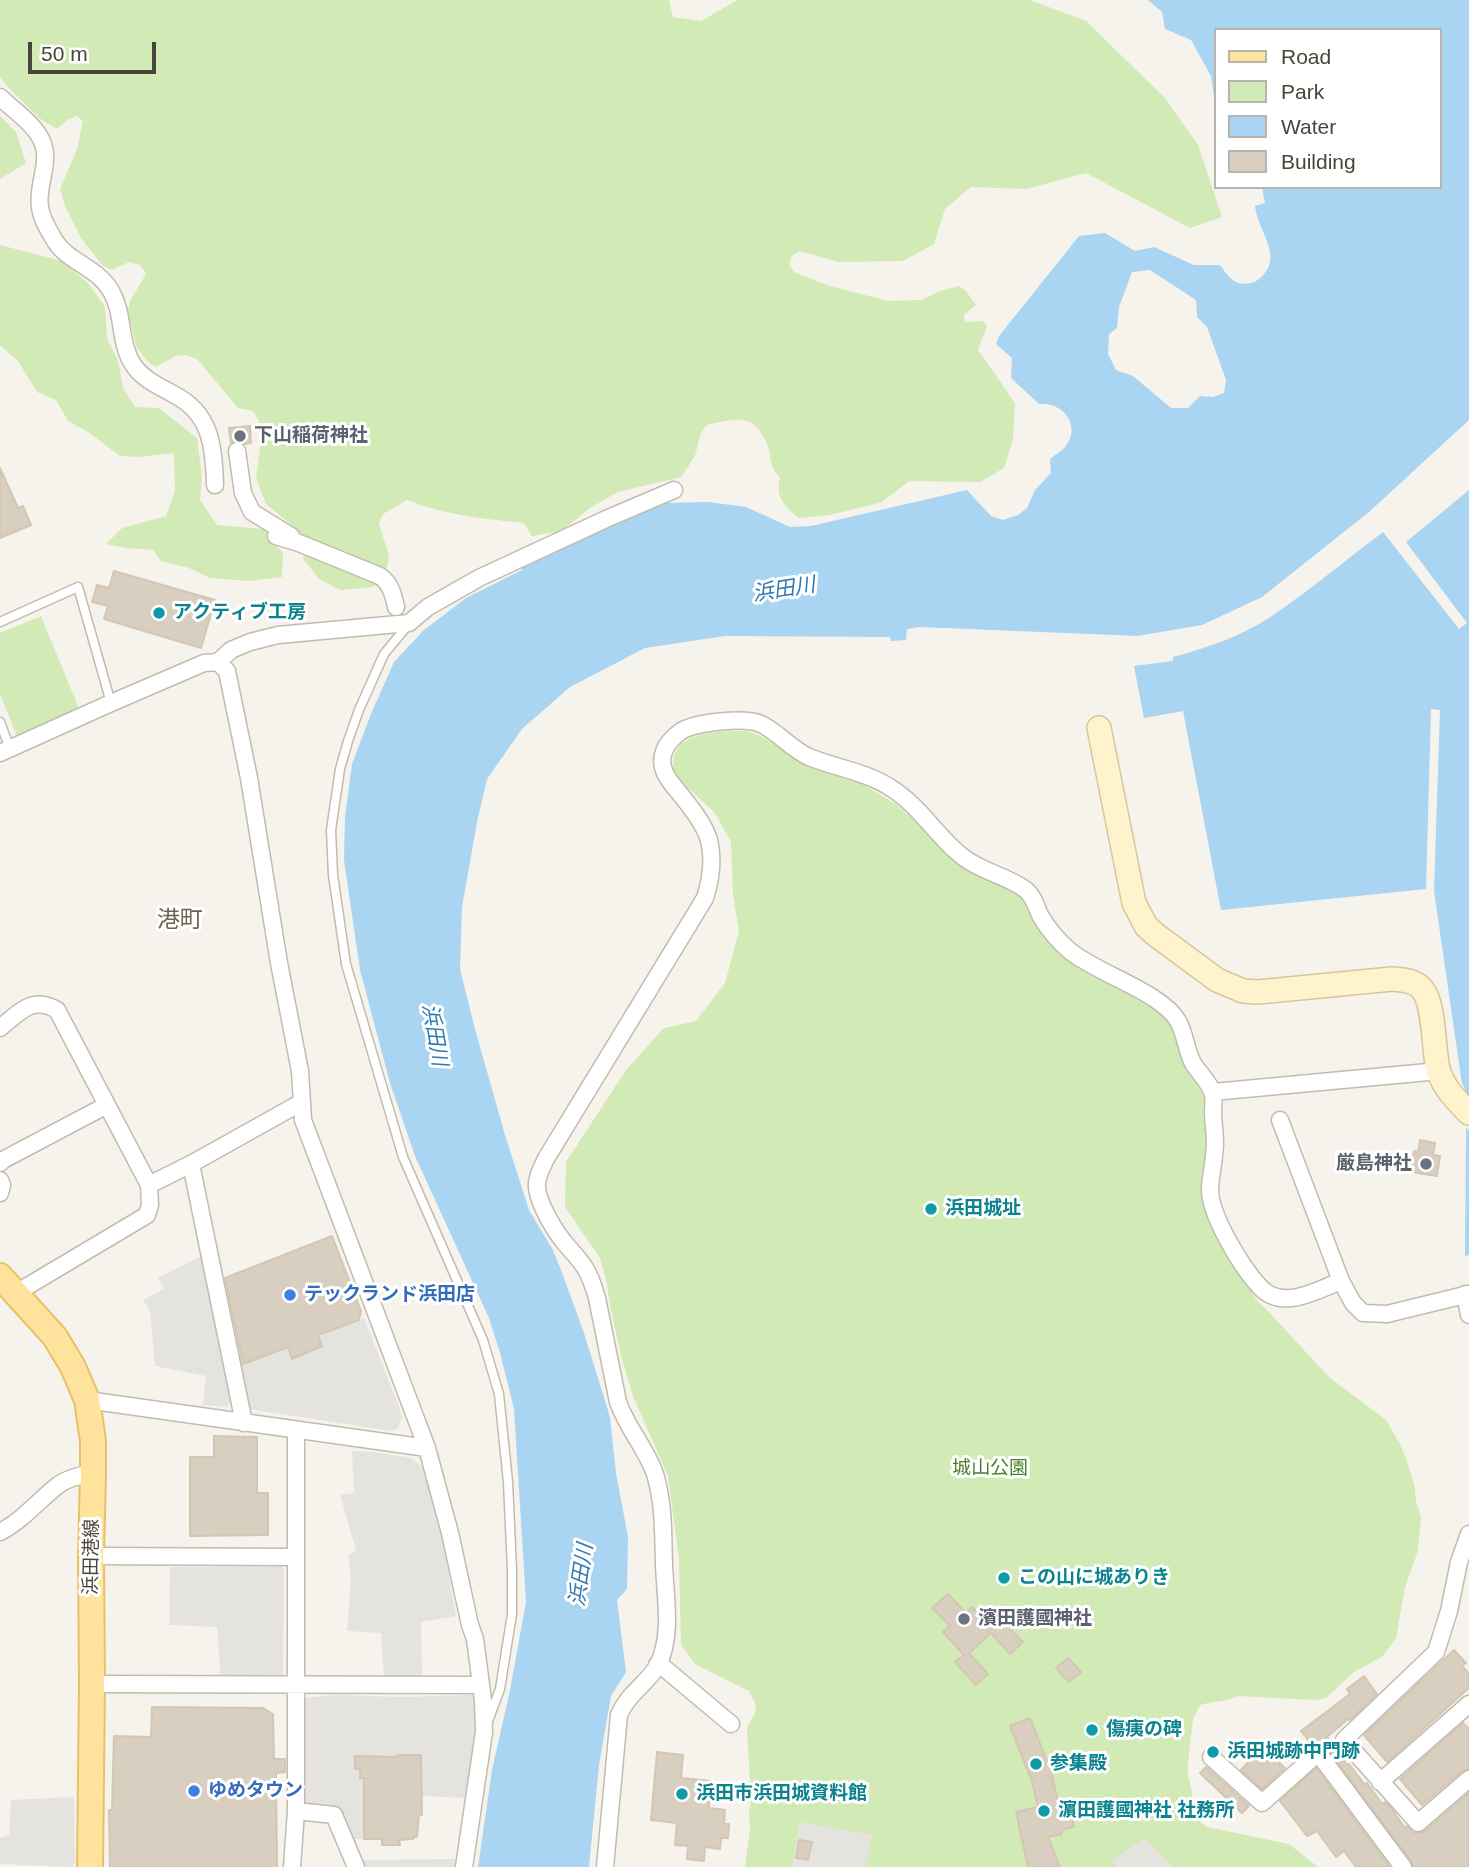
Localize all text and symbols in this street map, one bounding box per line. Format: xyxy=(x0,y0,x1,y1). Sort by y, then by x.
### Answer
scale bar xyxy=(32,28,159,72)
legend xyxy=(1214,28,1441,189)
text: 50 m xyxy=(41,42,88,65)
text: Road xyxy=(1281,45,1331,68)
text: Park xyxy=(1281,80,1324,103)
text: Water xyxy=(1281,115,1336,138)
text: Building xyxy=(1281,150,1356,173)
place label: 下山稲荷神社 xyxy=(254,425,368,447)
marker: 下山稲荷神社 xyxy=(232,428,248,444)
water label: 浜田川 xyxy=(751,573,817,607)
place label: アクティブ工房 xyxy=(173,602,306,624)
marker: アクティブ工房 xyxy=(151,605,167,621)
district label: 港町 xyxy=(157,907,203,935)
water label: 浜田川 xyxy=(416,1002,452,1068)
place label: 厳島神社 xyxy=(1336,1153,1412,1175)
marker: 厳島神社 xyxy=(1418,1156,1434,1172)
place label: 浜田城址 xyxy=(945,1198,1021,1220)
marker: 浜田城址 xyxy=(923,1201,939,1217)
place label: テックランド浜田店 xyxy=(304,1284,475,1306)
marker: テックランド浜田店 xyxy=(282,1287,298,1303)
park label: 城山公園 xyxy=(952,1458,1028,1480)
street label: 浜田港線 xyxy=(80,1519,104,1595)
water label: 浜田川 xyxy=(565,1542,599,1608)
place label: この山に城ありき xyxy=(1018,1567,1170,1589)
marker: この山に城ありき xyxy=(996,1570,1012,1586)
place label: 濱田護國神社 xyxy=(978,1608,1092,1630)
marker: 濱田護國神社 xyxy=(956,1611,972,1627)
place label: 傷痍の碑 xyxy=(1106,1719,1182,1741)
marker: 傷痍の碑 xyxy=(1084,1722,1100,1738)
place label: 浜田城跡中門跡 xyxy=(1227,1741,1360,1763)
marker: 浜田城跡中門跡 xyxy=(1205,1744,1221,1760)
place label: 参集殿 xyxy=(1050,1753,1107,1775)
marker: 参集殿 xyxy=(1028,1756,1044,1772)
place label: ゆめタウン xyxy=(208,1780,303,1802)
marker: ゆめタウン xyxy=(186,1783,202,1799)
place label: 浜田市浜田城資料館 xyxy=(696,1783,867,1805)
marker: 浜田市浜田城資料館 xyxy=(674,1786,690,1802)
place label: 濵田護國神社 社務所 xyxy=(1058,1800,1234,1822)
marker: 濵田護國神社 社務所 xyxy=(1036,1803,1052,1819)

